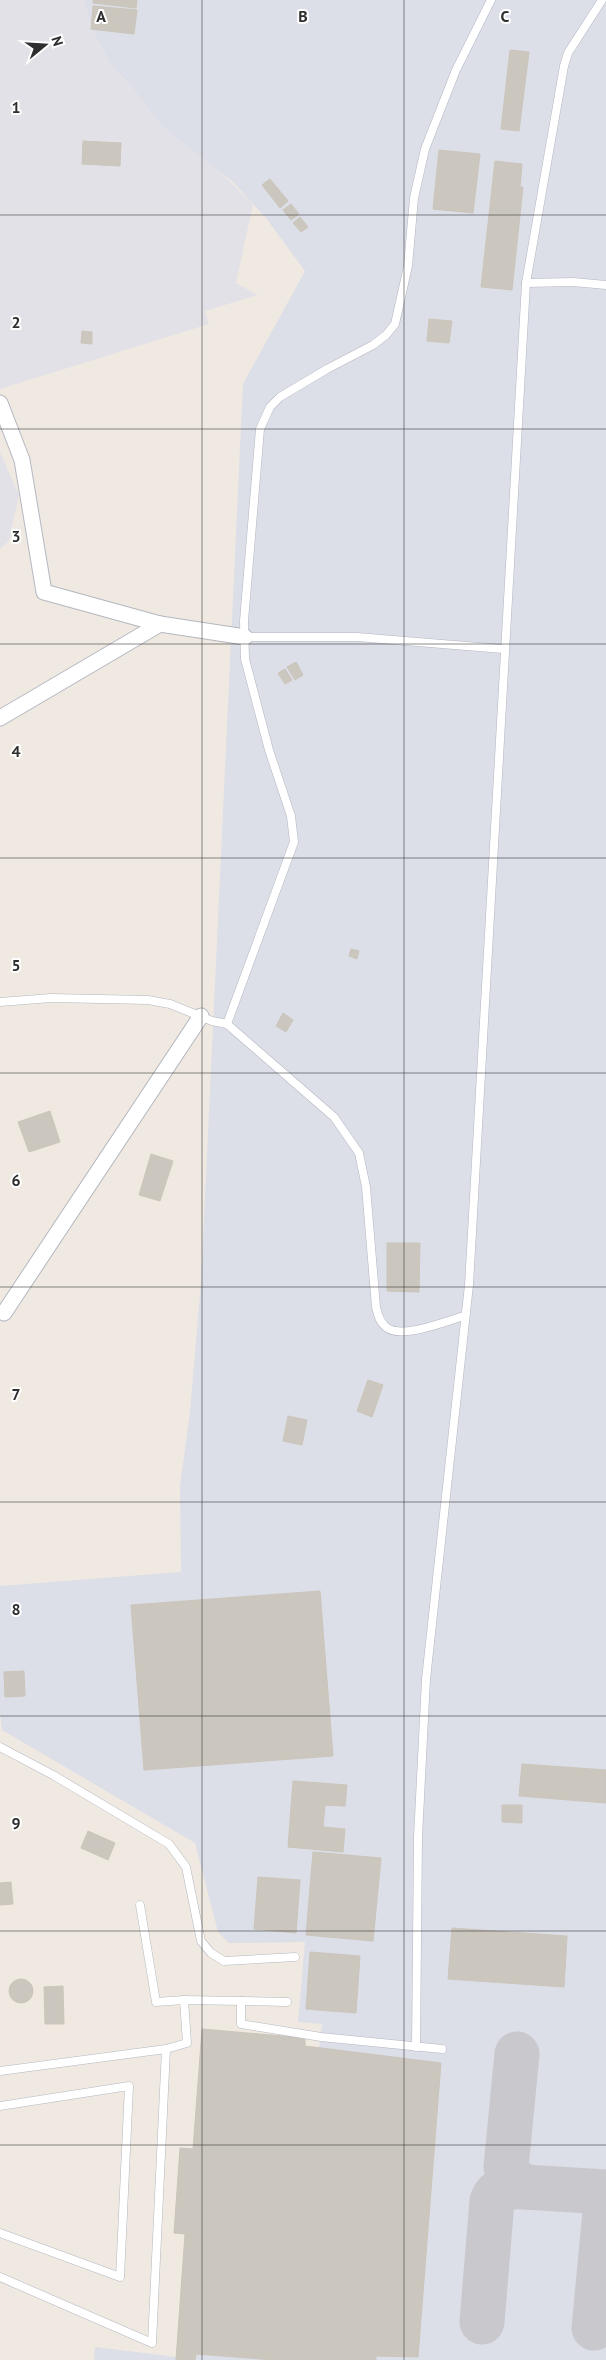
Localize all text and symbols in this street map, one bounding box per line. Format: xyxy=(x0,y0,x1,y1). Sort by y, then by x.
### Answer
text: A xyxy=(96,6,106,26)
text: B xyxy=(298,6,308,26)
text: C xyxy=(501,6,510,26)
north arrow xyxy=(20,20,70,70)
text: N xyxy=(47,34,67,48)
text: 1 xyxy=(11,97,21,117)
text: 2 xyxy=(11,312,21,332)
text: 3 xyxy=(11,526,21,546)
text: 4 xyxy=(11,741,21,761)
text: 5 xyxy=(11,955,21,975)
text: 6 xyxy=(11,1170,21,1190)
text: 7 xyxy=(11,1384,21,1404)
text: 8 xyxy=(11,1599,21,1619)
text: 9 xyxy=(11,1813,21,1833)

